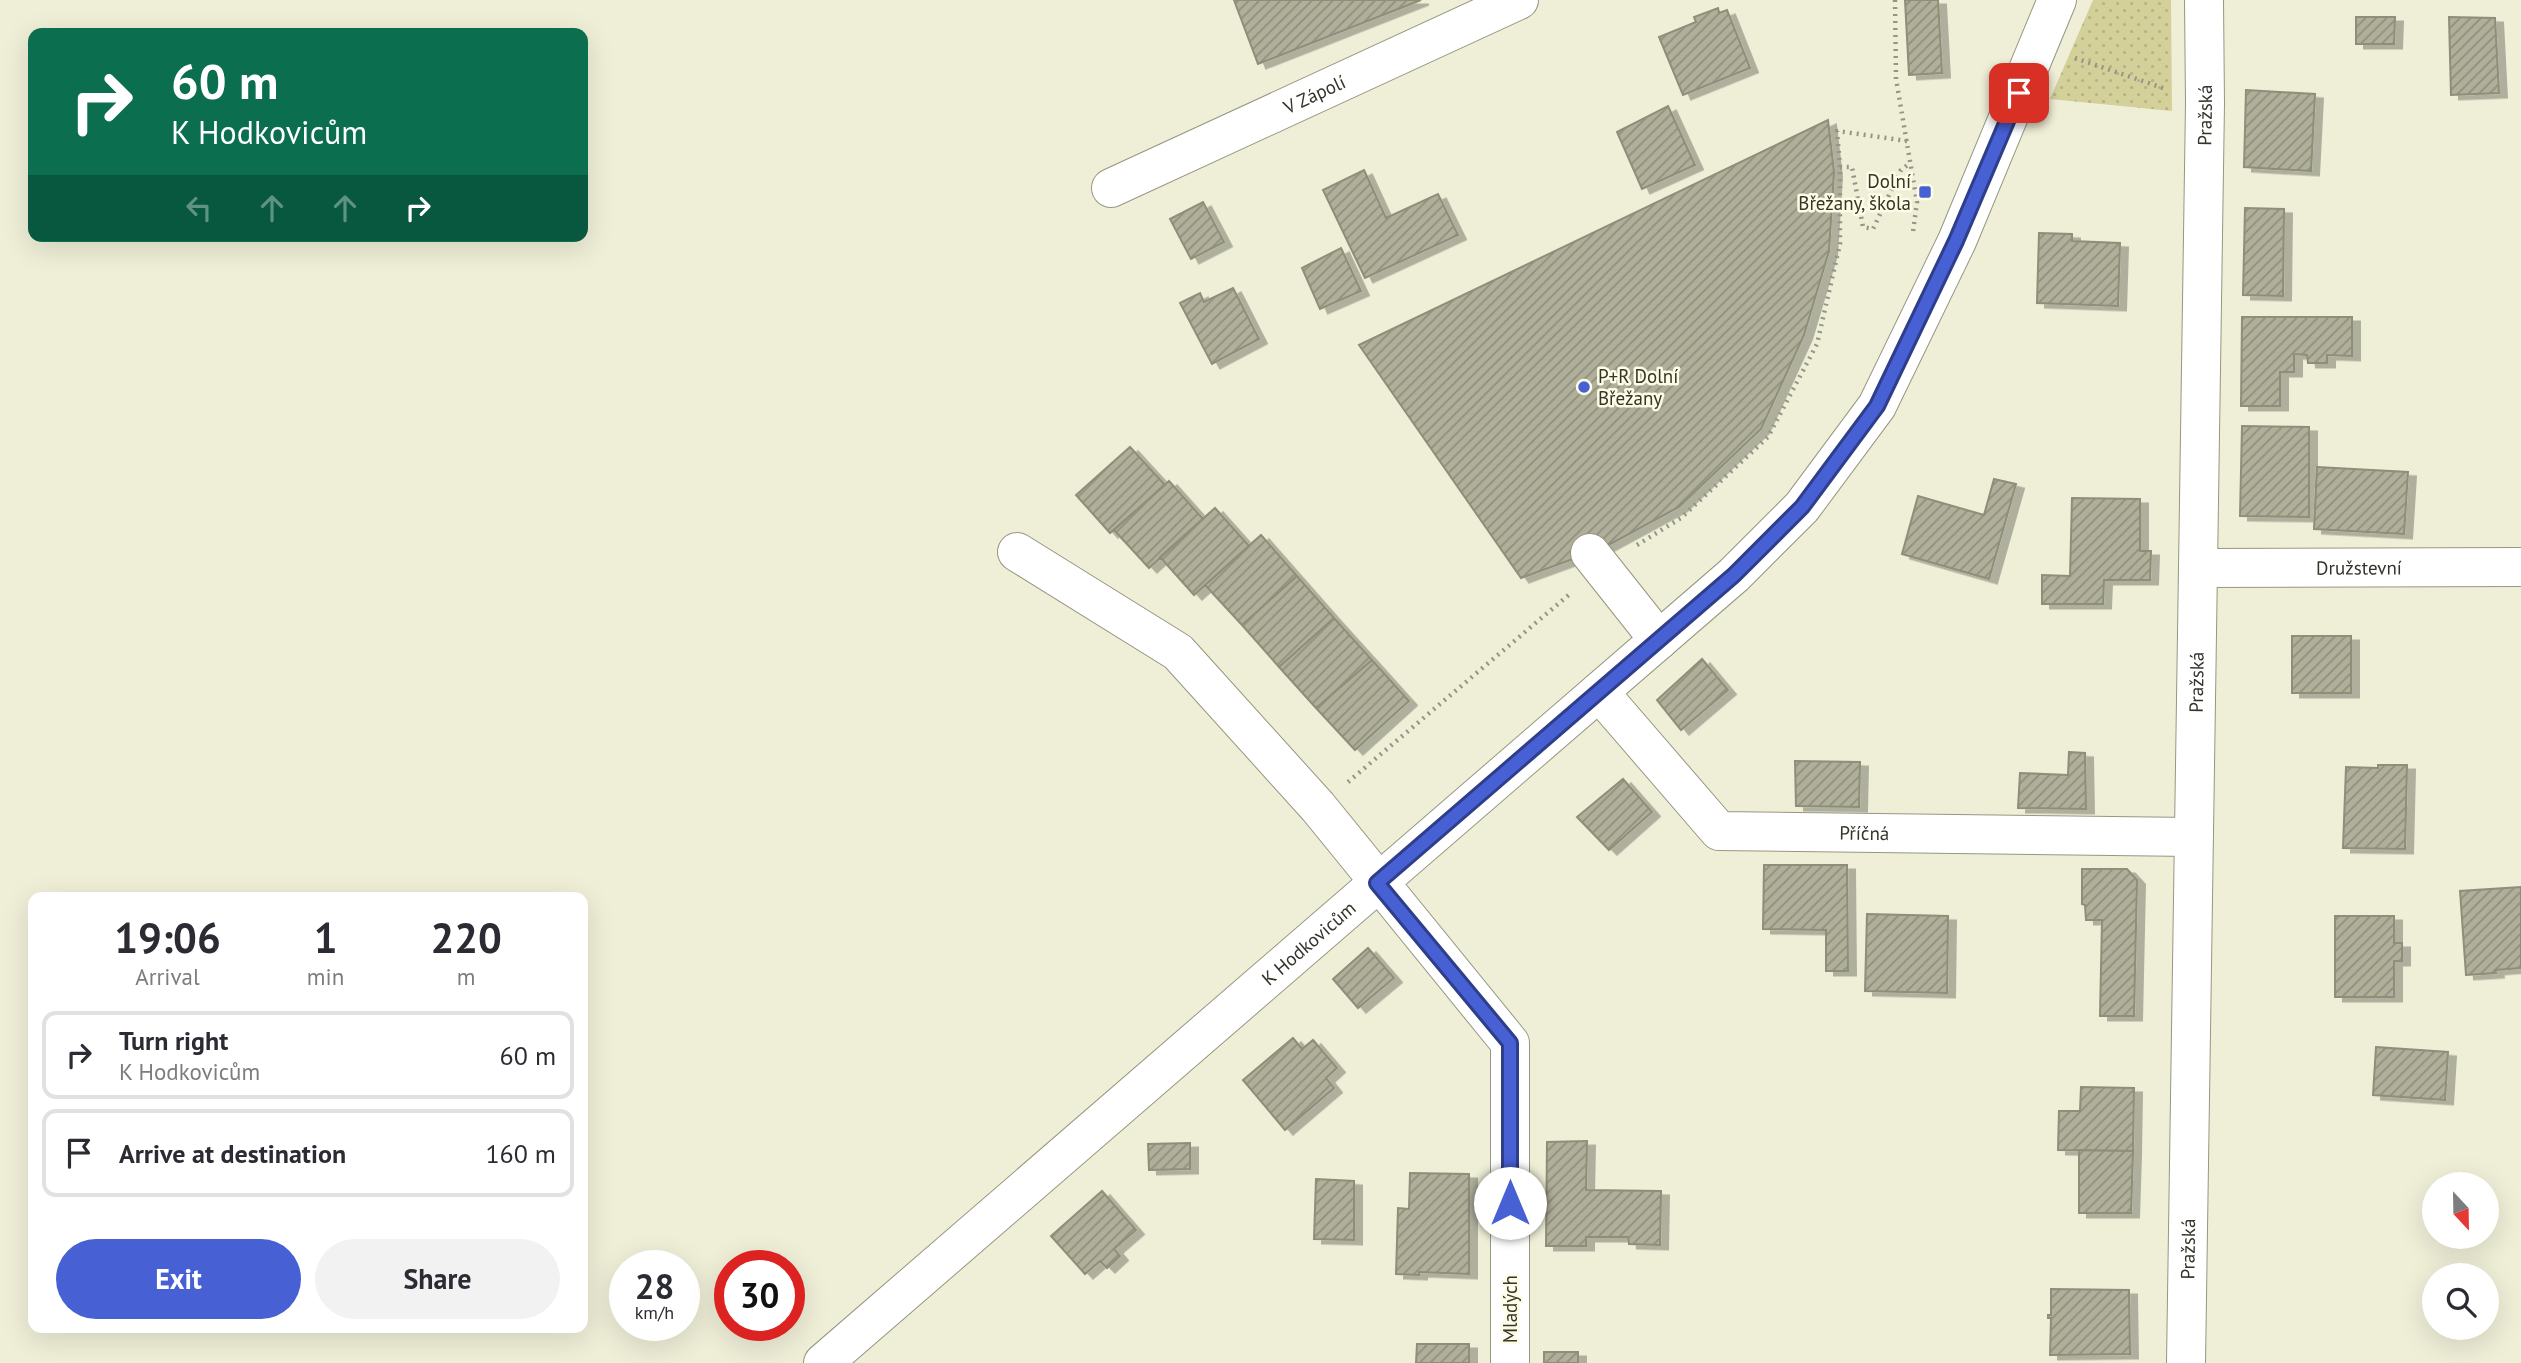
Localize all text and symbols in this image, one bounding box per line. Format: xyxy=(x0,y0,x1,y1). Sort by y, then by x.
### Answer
text: 60 m xyxy=(171,49,278,113)
icon: right xyxy=(56,56,147,147)
pin xyxy=(1989,63,2049,123)
street label: V Zápolí xyxy=(1279,70,1349,119)
icon: arrive xyxy=(2000,74,2038,112)
street label: Pražská xyxy=(2192,85,2217,146)
text: K Hodkovicům xyxy=(171,111,367,153)
place label: Dolní Břežany, škola xyxy=(1798,169,1911,215)
marker: Dolní Břežany, škola xyxy=(1917,184,1933,200)
icon: left xyxy=(180,189,218,227)
icon: ahead xyxy=(253,189,291,227)
icon: ahead xyxy=(326,189,364,227)
icon: right xyxy=(399,189,437,227)
place label: P+R Dolní Břežany xyxy=(1598,364,1678,410)
marker: P+R Dolní Břežany xyxy=(1576,379,1592,395)
street label: Družstevní xyxy=(2316,555,2402,580)
street label: Pražská xyxy=(2184,651,2209,713)
street label: Příčná xyxy=(1839,821,1889,845)
street label: K Hodkovicům xyxy=(1257,896,1361,990)
text: 19:06 xyxy=(114,910,221,965)
text: 1 xyxy=(314,910,337,965)
text: 220 xyxy=(430,910,502,965)
text: Arrival xyxy=(135,962,200,991)
text: min xyxy=(307,962,344,991)
text: m xyxy=(457,962,475,991)
text: Turn right xyxy=(119,1024,228,1057)
icon: right xyxy=(60,1036,98,1074)
text: 60 m xyxy=(500,1039,556,1072)
text: K Hodkovicům xyxy=(119,1057,260,1086)
icon: arrive xyxy=(60,1134,98,1172)
text: Arrive at destination xyxy=(119,1137,346,1170)
text: 160 m xyxy=(485,1137,556,1170)
position arrow xyxy=(1473,1166,1547,1240)
north arrow xyxy=(2422,1172,2499,1250)
map controls xyxy=(2422,1172,2499,1340)
street label: Pražská xyxy=(2175,1218,2200,1280)
button: Exit xyxy=(56,1239,301,1319)
button: Share xyxy=(315,1239,560,1319)
speed limit sign: 30 xyxy=(714,1250,805,1341)
text: 28 xyxy=(635,1263,674,1309)
button: search xyxy=(2422,1263,2499,1340)
street label: Mladých xyxy=(1498,1275,1522,1343)
text: km/h xyxy=(635,1301,674,1324)

